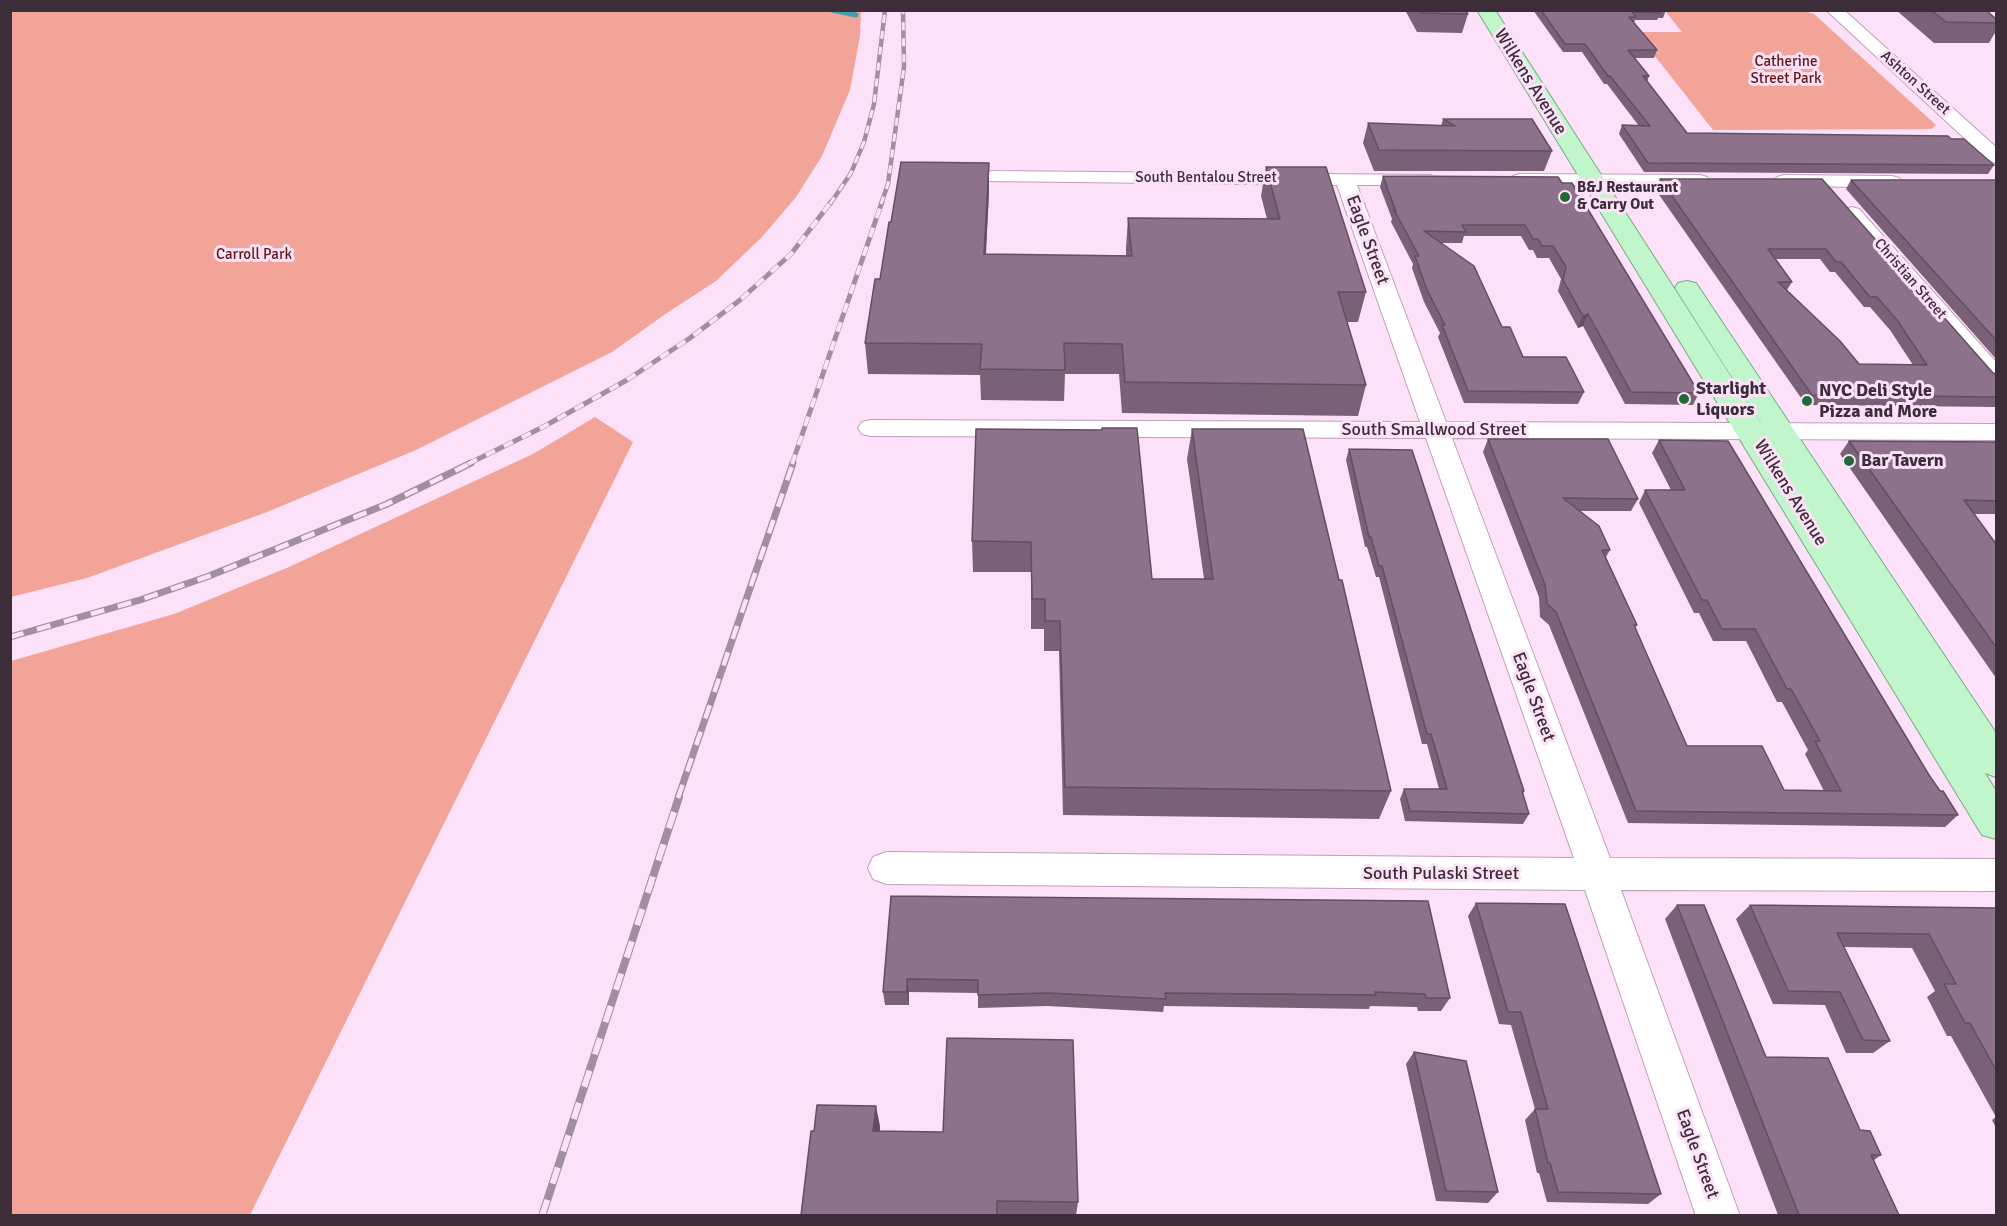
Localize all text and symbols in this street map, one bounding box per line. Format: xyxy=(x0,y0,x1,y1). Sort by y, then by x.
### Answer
street label: Wilkens Avenue xyxy=(1489,25,1571,139)
street label: Ashton Street xyxy=(1877,47,1953,119)
park label: Catherine Street Park xyxy=(1750,53,1822,88)
street label: South Bentalou Street xyxy=(1135,169,1277,187)
place label: B&J Restaurant & Carry Out xyxy=(1577,179,1678,214)
marker: B&J Restaurant & Carry Out xyxy=(1558,190,1572,204)
street label: Eagle Street xyxy=(1341,192,1393,288)
street label: Christian Street xyxy=(1870,235,1950,323)
park label: Carroll Park xyxy=(216,246,292,264)
place label: Starlight Liquors xyxy=(1696,378,1766,420)
place label: NYC Deli Style Pizza and More xyxy=(1819,380,1937,422)
marker: Starlight Liquors xyxy=(1677,392,1691,406)
marker: NYC Deli Style Pizza and More xyxy=(1800,394,1814,408)
street label: South Smallwood Street xyxy=(1342,419,1526,441)
street label: Wilkens Avenue xyxy=(1749,436,1831,550)
place label: Bar Tavern xyxy=(1861,450,1944,472)
marker: Bar Tavern xyxy=(1842,454,1856,468)
street label: Eagle Street xyxy=(1507,649,1559,745)
street label: South Pulaski Street xyxy=(1363,863,1519,885)
street label: Eagle Street xyxy=(1671,1106,1723,1202)

